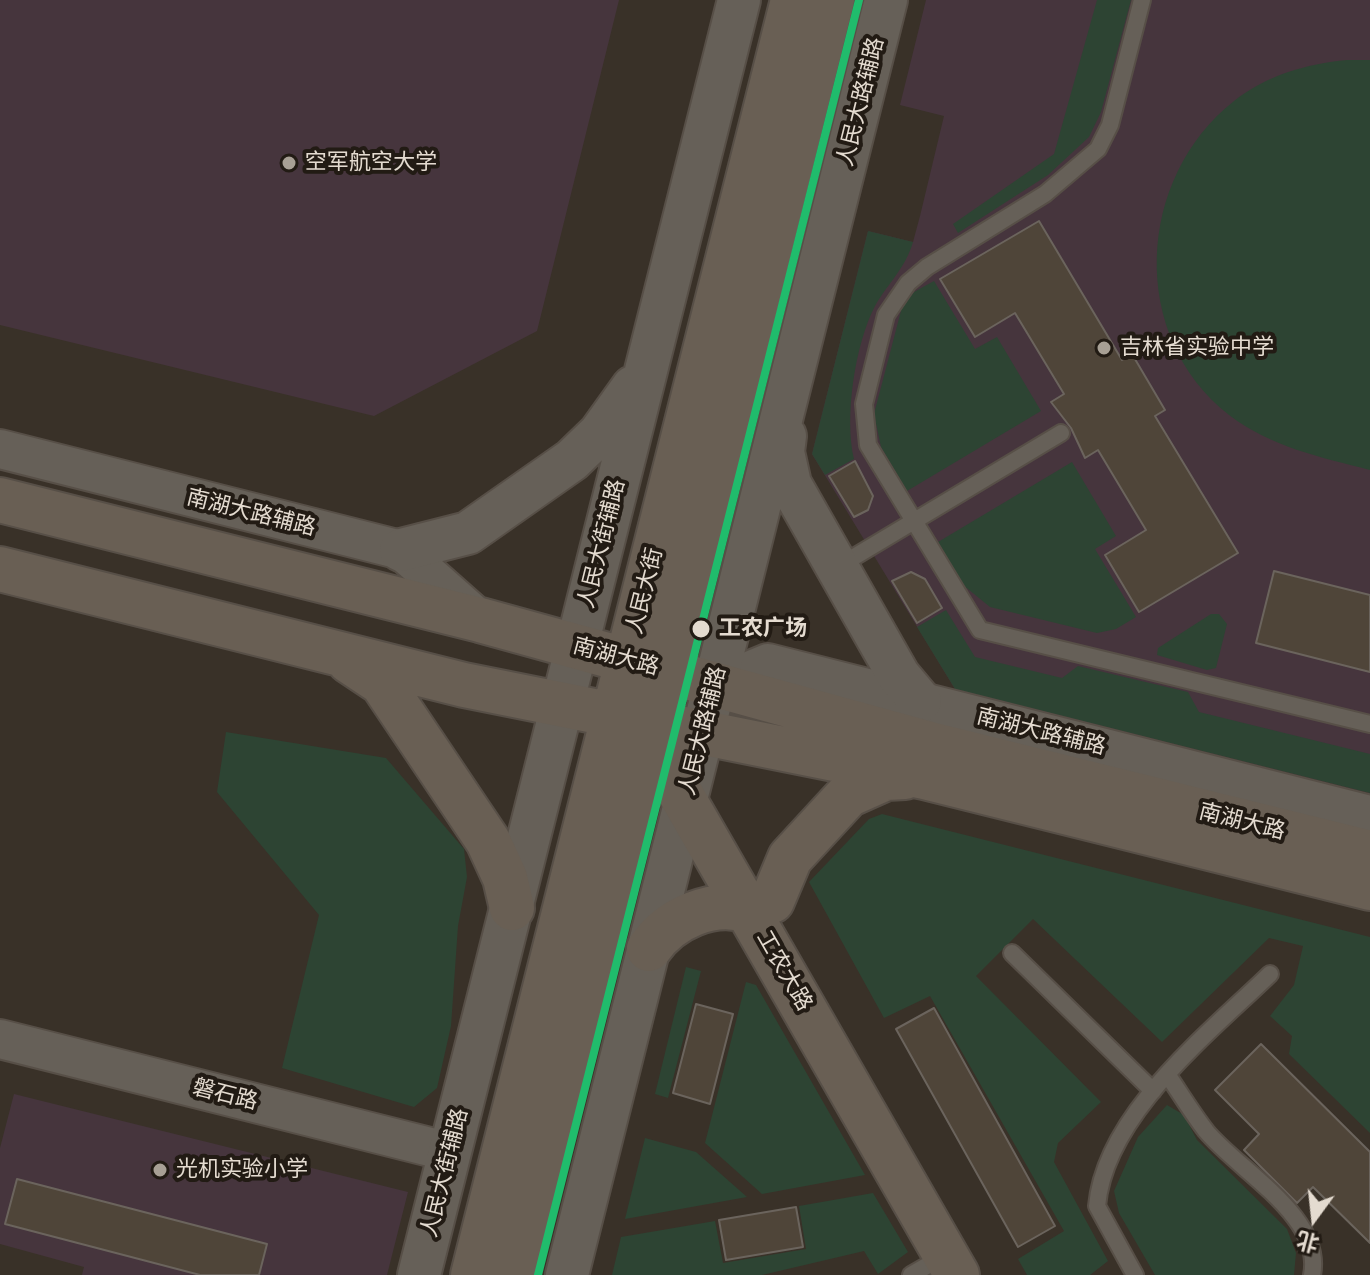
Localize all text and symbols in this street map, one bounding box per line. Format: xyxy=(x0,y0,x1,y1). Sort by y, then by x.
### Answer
street label: 人民大路辅路 xyxy=(832,35,890,169)
place label: 空军航空大学 xyxy=(305,150,437,176)
marker: 空军航空大学 xyxy=(280,154,298,172)
place label: 吉林省实验中学 xyxy=(1120,335,1274,361)
marker: 吉林省实验中学 xyxy=(1095,339,1113,357)
street label: 人民大街辅路 xyxy=(573,477,631,611)
street label: 南湖大路辅路 xyxy=(184,484,318,542)
street label: 人民大街 xyxy=(622,545,668,637)
place label: 工农广场 xyxy=(719,616,807,642)
marker: 工农广场 xyxy=(690,618,712,640)
street label: 南湖大路 xyxy=(570,633,662,681)
street label: 人民大路辅路 xyxy=(674,664,732,798)
street label: 南湖大路辅路 xyxy=(974,703,1108,761)
street label: 南湖大路 xyxy=(1196,799,1288,845)
street label: 工农大路 xyxy=(751,926,817,1016)
street label: 磐石路 xyxy=(190,1074,260,1116)
street label: 人民大街辅路 xyxy=(416,1106,474,1240)
place label: 光机实验小学 xyxy=(176,1157,308,1183)
marker: 光机实验小学 xyxy=(151,1161,169,1179)
north arrow xyxy=(1274,1179,1354,1259)
text: 北 xyxy=(1293,1226,1322,1260)

